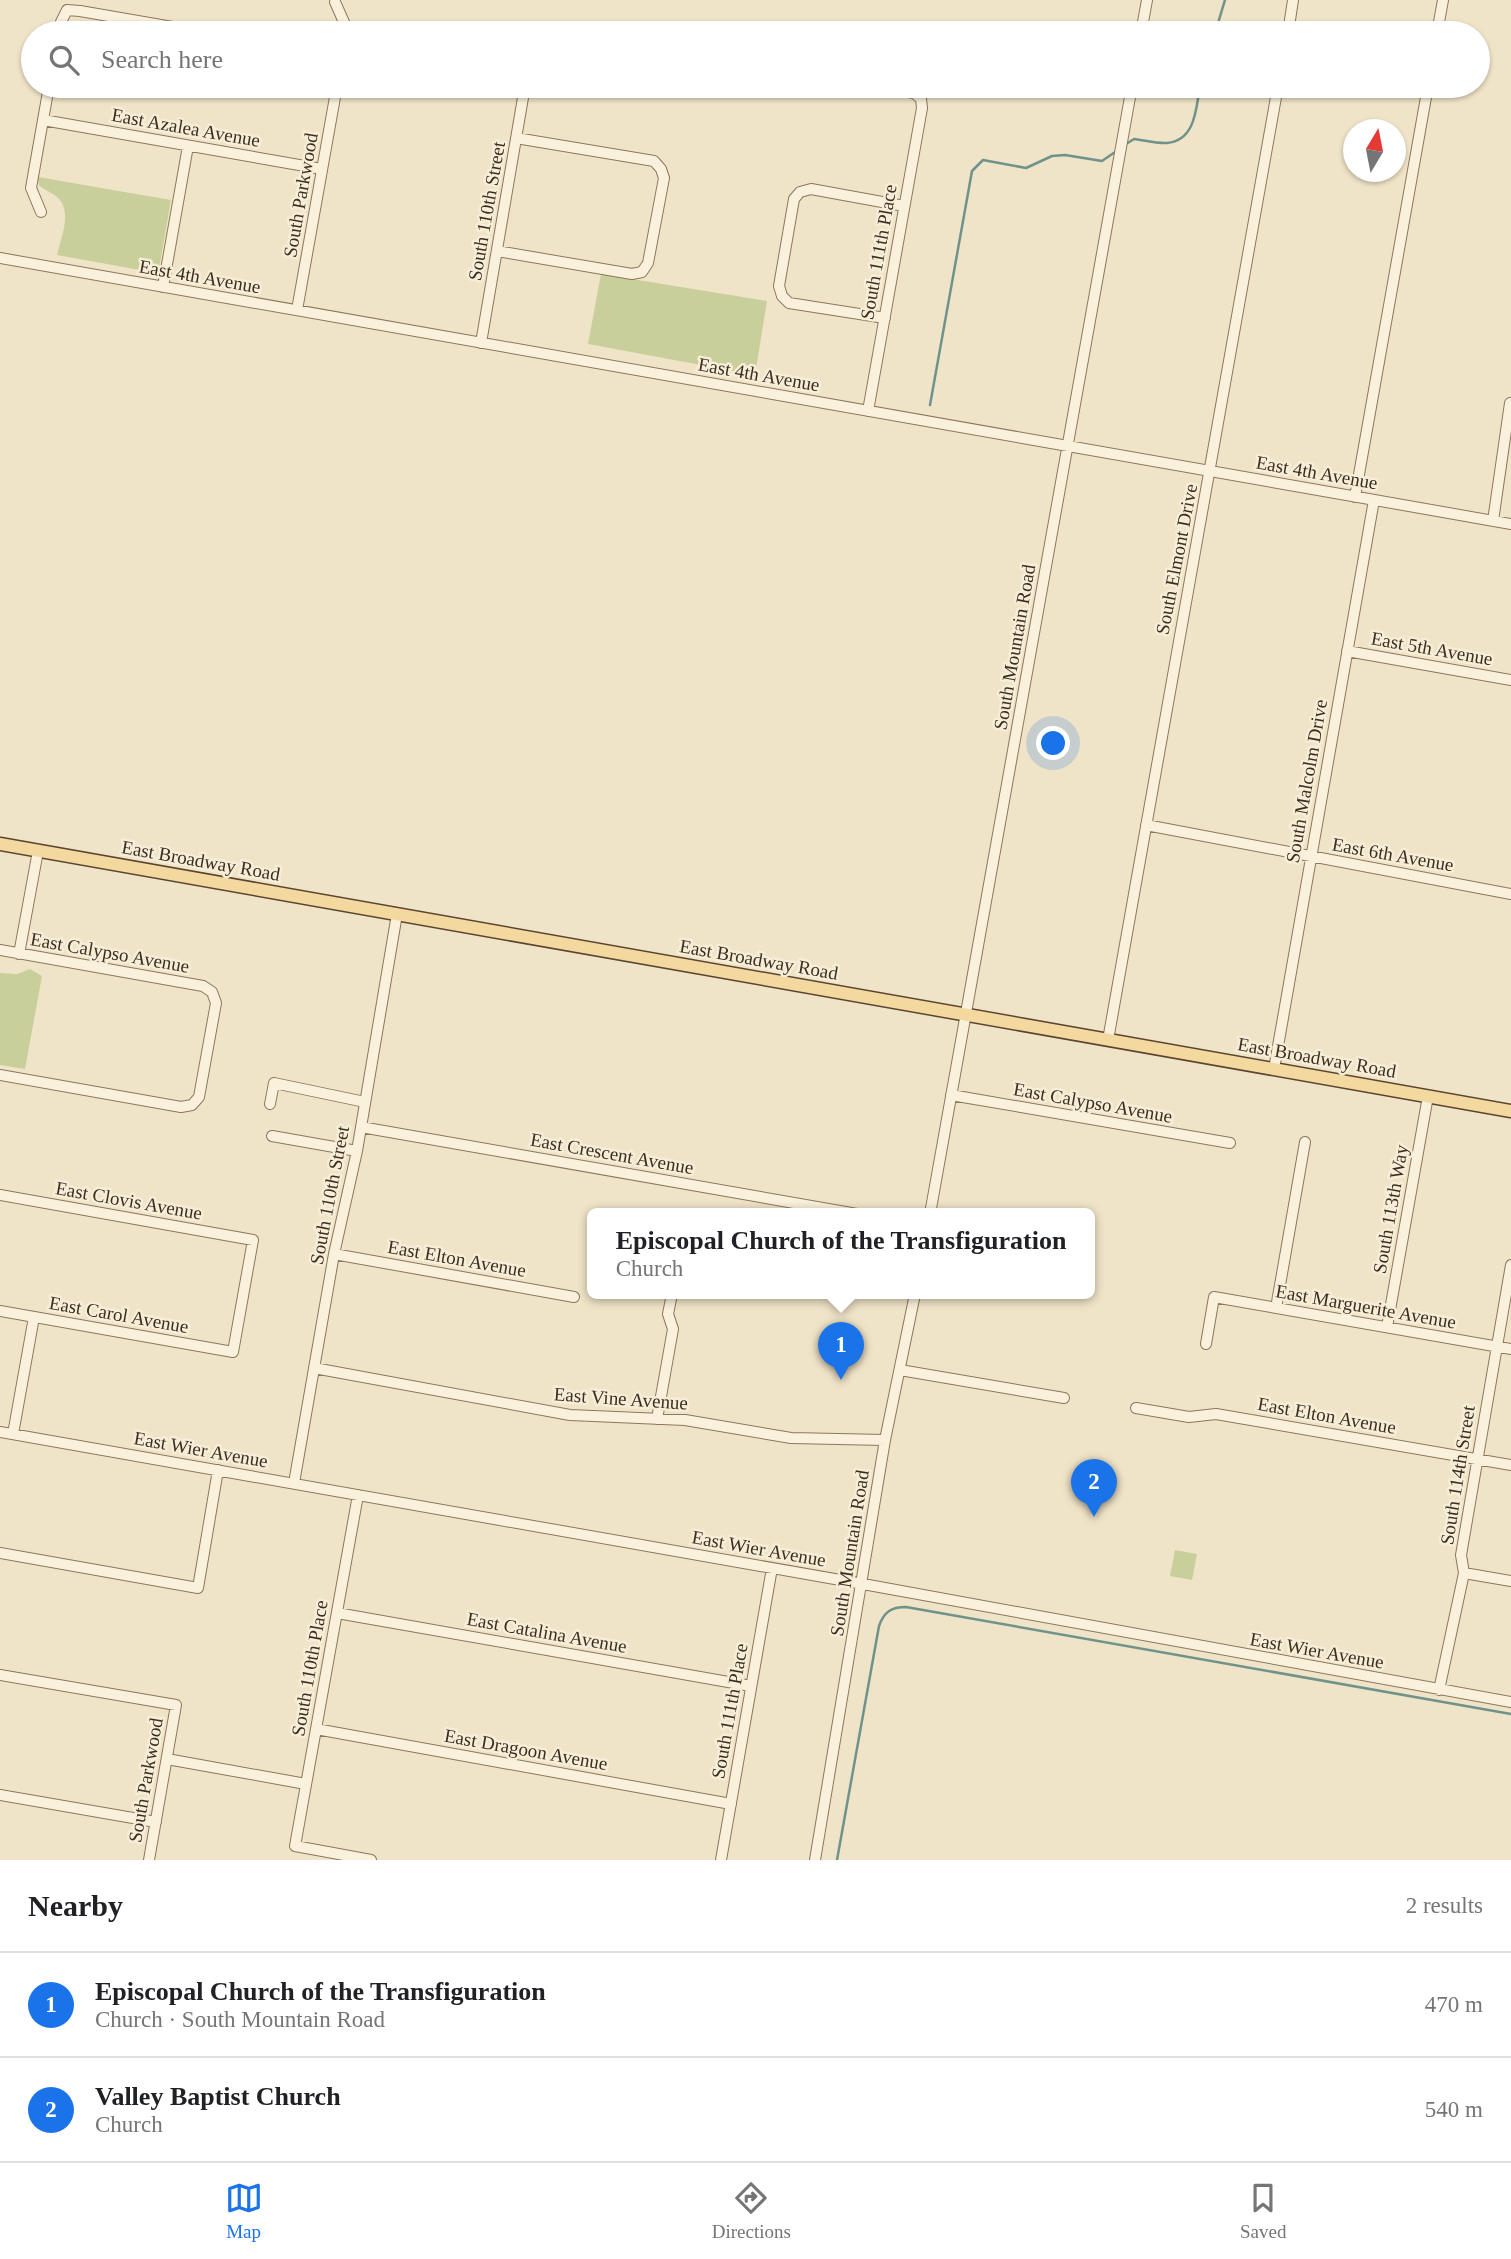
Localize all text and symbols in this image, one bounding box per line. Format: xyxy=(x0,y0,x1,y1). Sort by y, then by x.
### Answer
search box xyxy=(21,21,1490,98)
icon: search xyxy=(45,41,83,79)
text: Search here xyxy=(101,45,223,74)
street label: East Azalea Avenue xyxy=(110,104,262,151)
north arrow xyxy=(1343,119,1406,182)
street label: South Parkwood xyxy=(279,131,322,259)
street label: South 110th Street xyxy=(464,139,509,282)
street label: South 111th Place xyxy=(856,183,901,321)
street label: East 4th Avenue xyxy=(137,255,262,298)
street label: East 4th Avenue xyxy=(696,353,821,396)
street label: East 4th Avenue xyxy=(1254,451,1379,494)
street label: South Elmont Drive xyxy=(1152,482,1201,636)
street label: South Mountain Road xyxy=(990,562,1039,732)
street label: East 5th Avenue xyxy=(1369,627,1494,670)
street label: South Malcolm Drive xyxy=(1282,698,1331,865)
your location xyxy=(1036,726,1070,760)
street label: East 6th Avenue xyxy=(1330,833,1455,876)
street label: East Broadway Road xyxy=(120,836,282,885)
street label: East Calypso Avenue xyxy=(29,928,191,977)
street label: East Broadway Road xyxy=(678,935,840,984)
street label: East Broadway Road xyxy=(1236,1033,1398,1082)
street label: East Calypso Avenue xyxy=(1012,1078,1174,1127)
street label: South 110th Street xyxy=(306,1123,353,1266)
street label: East Crescent Avenue xyxy=(529,1129,695,1178)
street label: South 113th Way xyxy=(1369,1143,1412,1275)
street label: East Clovis Avenue xyxy=(54,1177,204,1224)
popup xyxy=(587,1208,1095,1299)
text: Episcopal Church of the Transfiguration xyxy=(616,1226,1066,1255)
street label: East Elton Avenue xyxy=(386,1236,528,1281)
text: Church xyxy=(616,1256,683,1281)
street label: East Marguerite Avenue xyxy=(1274,1280,1458,1333)
street label: East Carol Avenue xyxy=(48,1292,190,1337)
pin: 1 xyxy=(818,1322,864,1380)
street label: East Vine Avenue xyxy=(553,1383,689,1414)
street label: East Elton Avenue xyxy=(1256,1393,1398,1438)
street label: South 114th Street xyxy=(1436,1403,1479,1546)
street label: East Wier Avenue xyxy=(132,1427,270,1472)
pin: 2 xyxy=(1071,1459,1117,1517)
street label: South Mountain Road xyxy=(826,1468,873,1638)
street label: East Wier Avenue xyxy=(690,1526,828,1571)
street label: South 110th Place xyxy=(287,1599,332,1738)
street label: East Catalina Avenue xyxy=(465,1608,629,1657)
street label: East Wier Avenue xyxy=(1248,1628,1386,1673)
street label: South 111th Place xyxy=(707,1642,752,1780)
street label: South Parkwood xyxy=(124,1716,167,1844)
street label: East Dragoon Avenue xyxy=(443,1725,609,1774)
text: Nearby xyxy=(28,1889,123,1922)
text: 2 results xyxy=(1406,1893,1483,1918)
text: Episcopal Church of the Transfiguration xyxy=(95,1977,546,2006)
text: 1 xyxy=(45,1992,57,2017)
text: 470 m xyxy=(1425,1992,1483,2017)
text: Church · South Mountain Road xyxy=(95,2007,385,2032)
text: Valley Baptist Church xyxy=(95,2082,341,2111)
text: 2 xyxy=(45,2097,57,2122)
text: 540 m xyxy=(1425,2097,1483,2122)
text: Church xyxy=(95,2112,163,2137)
tab: Map xyxy=(225,2179,263,2243)
tab: Directions xyxy=(712,2179,791,2243)
tab: Saved xyxy=(1240,2179,1286,2243)

